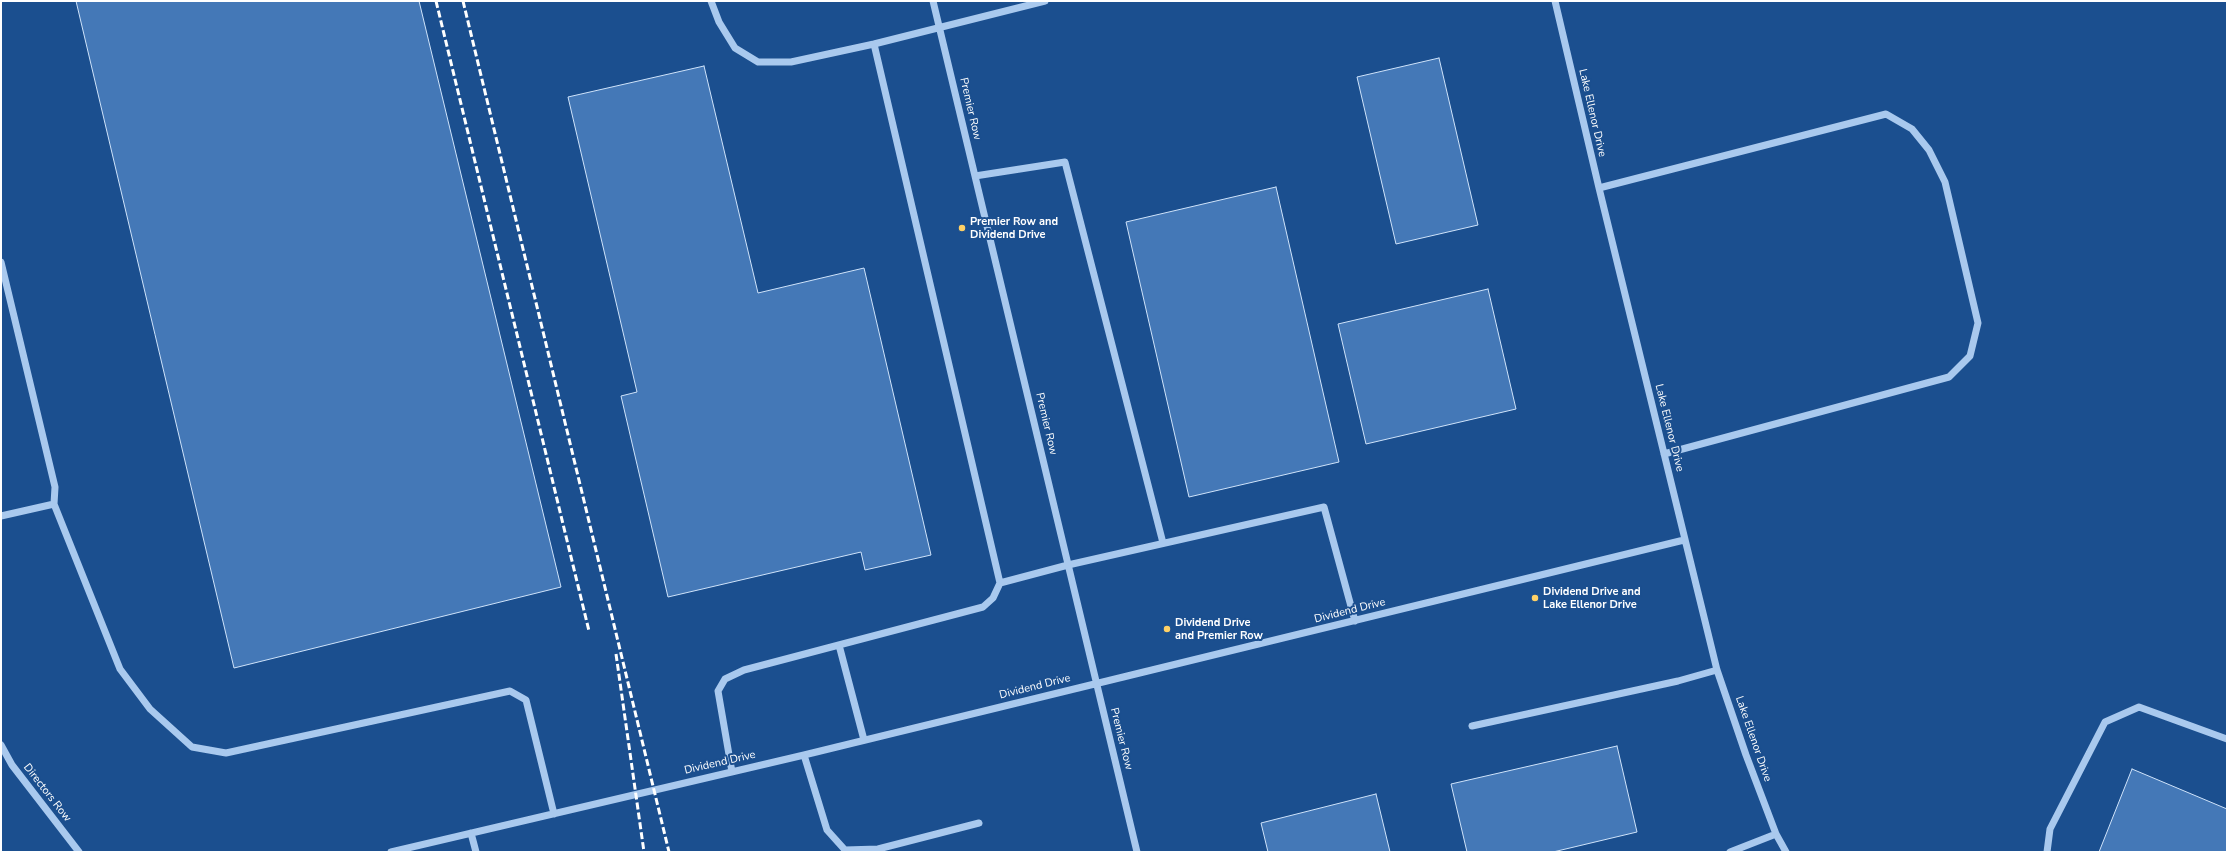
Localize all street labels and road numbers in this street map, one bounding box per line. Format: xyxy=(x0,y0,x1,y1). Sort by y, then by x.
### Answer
street label: Lake Ellenor Drive xyxy=(1575,68,1609,158)
street label: Premier Row xyxy=(956,76,984,142)
street label: Lake Ellenor Drive xyxy=(1652,383,1686,473)
street label: Premier Row xyxy=(1032,391,1060,457)
street label: Dividend Drive xyxy=(1313,596,1387,626)
street label: Dividend Drive xyxy=(998,672,1072,702)
street label: Lake Ellenor Drive xyxy=(1732,694,1774,784)
street label: Premier Row xyxy=(1107,707,1135,771)
street label: Dividend Drive xyxy=(683,748,757,778)
street label: Directors Row xyxy=(20,761,74,825)

